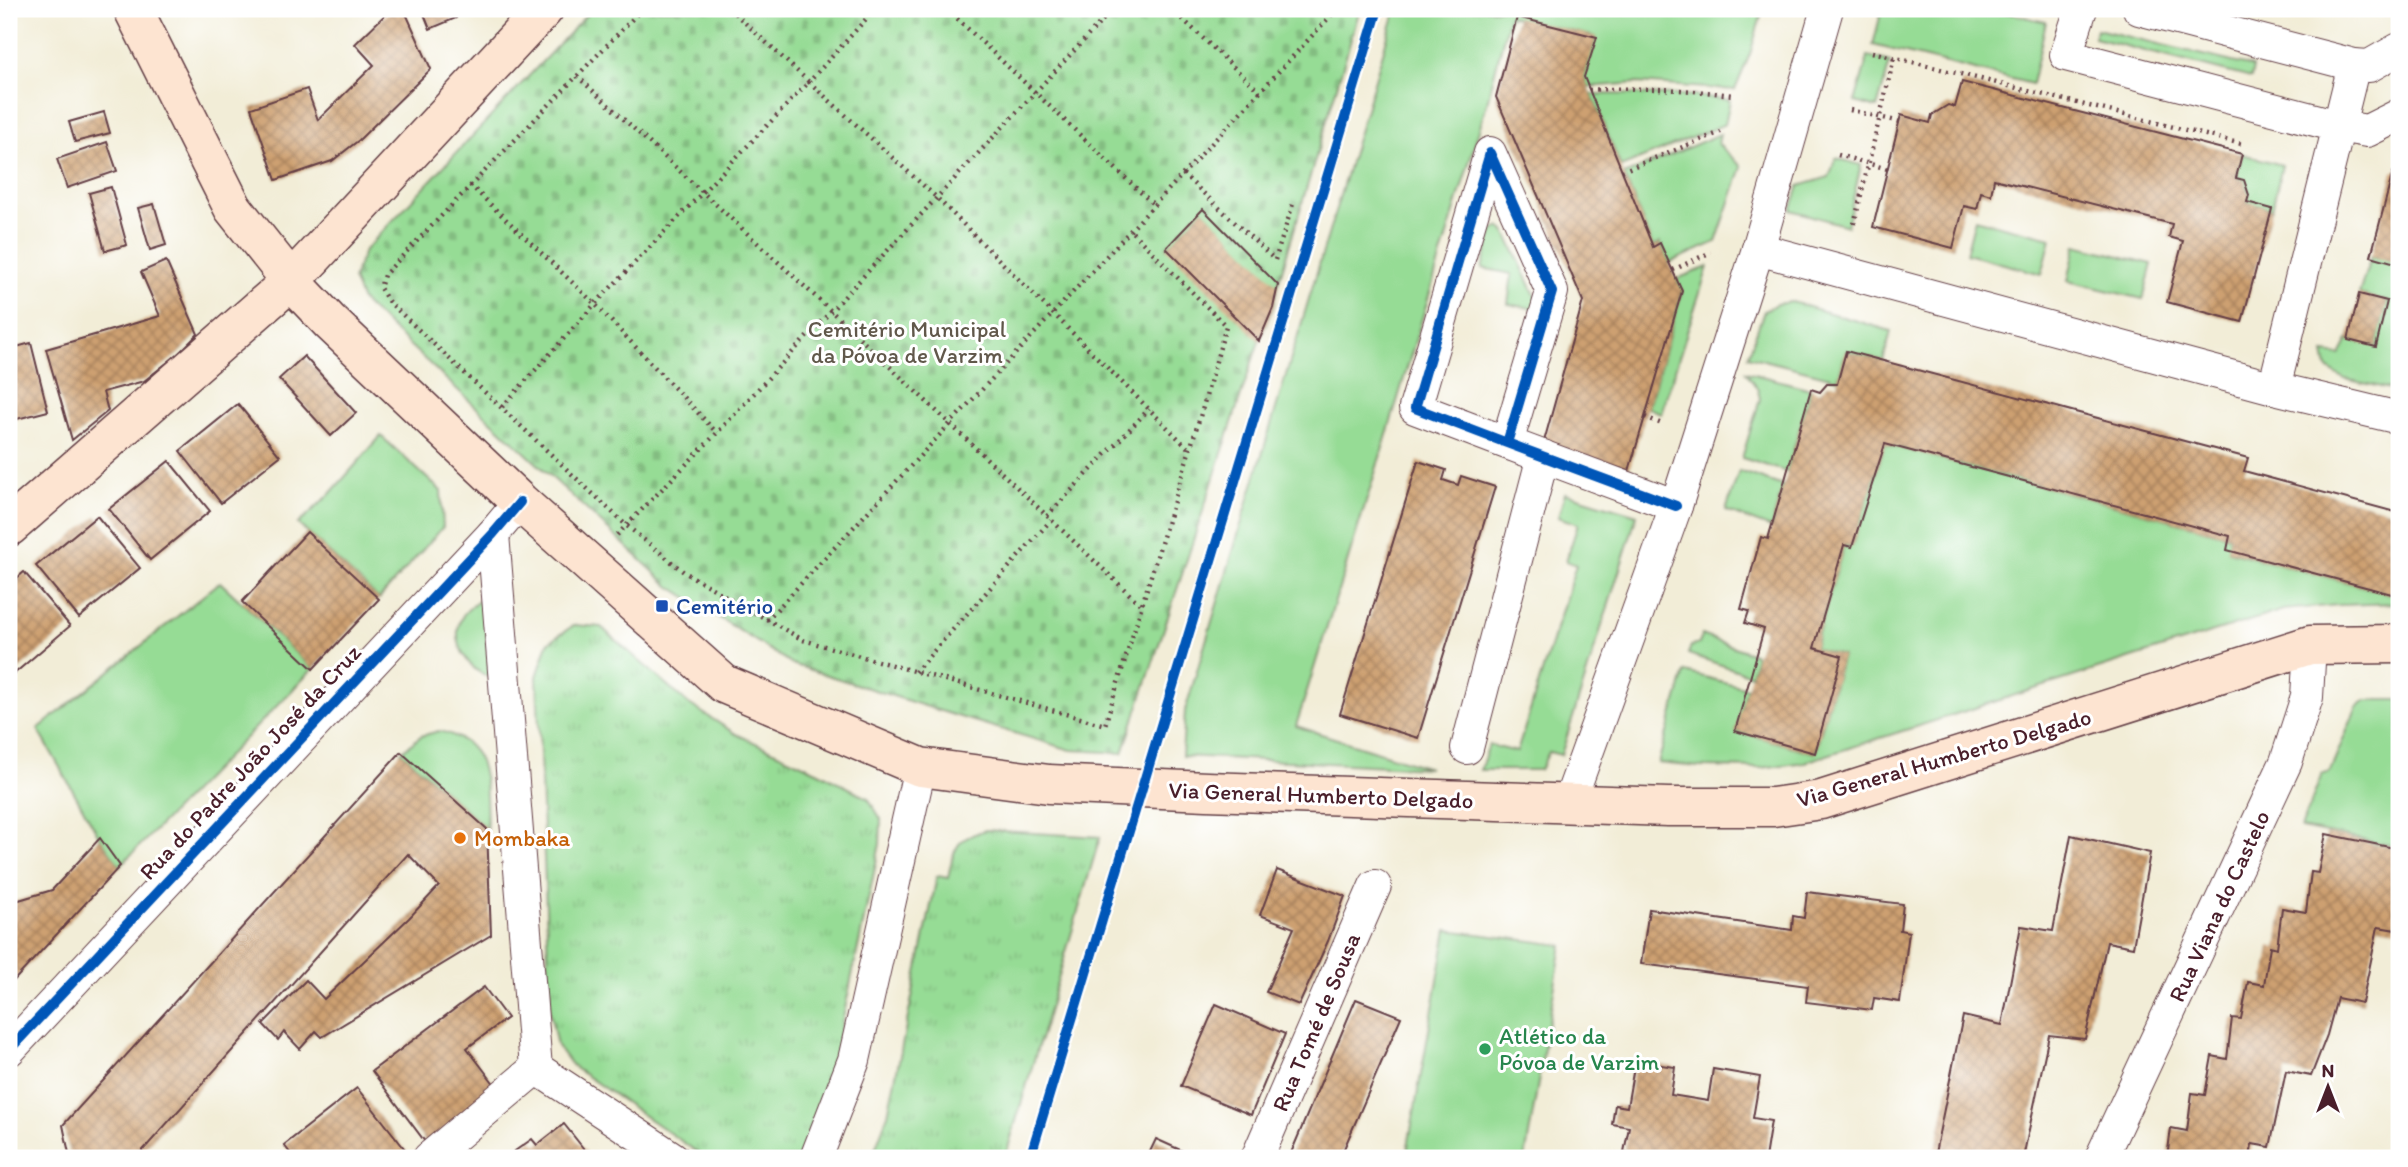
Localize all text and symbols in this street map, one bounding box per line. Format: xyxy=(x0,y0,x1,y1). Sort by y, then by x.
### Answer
park label: Cemitério Municipal da Póvoa de Varzim xyxy=(808,315,1007,369)
place label: Cemitério xyxy=(676,592,773,620)
marker: Cemitério xyxy=(654,598,670,614)
street label: Rua do Padre João José da Cruz xyxy=(133,638,367,886)
street label: Via General Humberto Delgado xyxy=(1793,702,2095,814)
street label: Via General Humberto Delgado xyxy=(1168,776,1474,814)
street label: Rua Viana do Castelo xyxy=(2162,806,2276,1006)
place label: Mombaka xyxy=(474,824,570,852)
marker: Mombaka xyxy=(452,830,468,846)
street label: Rua Tomé de Sousa xyxy=(1266,928,1366,1116)
place label: Atlético da Póvoa de Varzim xyxy=(1499,1022,1660,1076)
marker: Atlético da Póvoa de Varzim xyxy=(1477,1041,1493,1057)
north arrow xyxy=(2292,1052,2362,1122)
text: N xyxy=(2322,1059,2334,1082)

